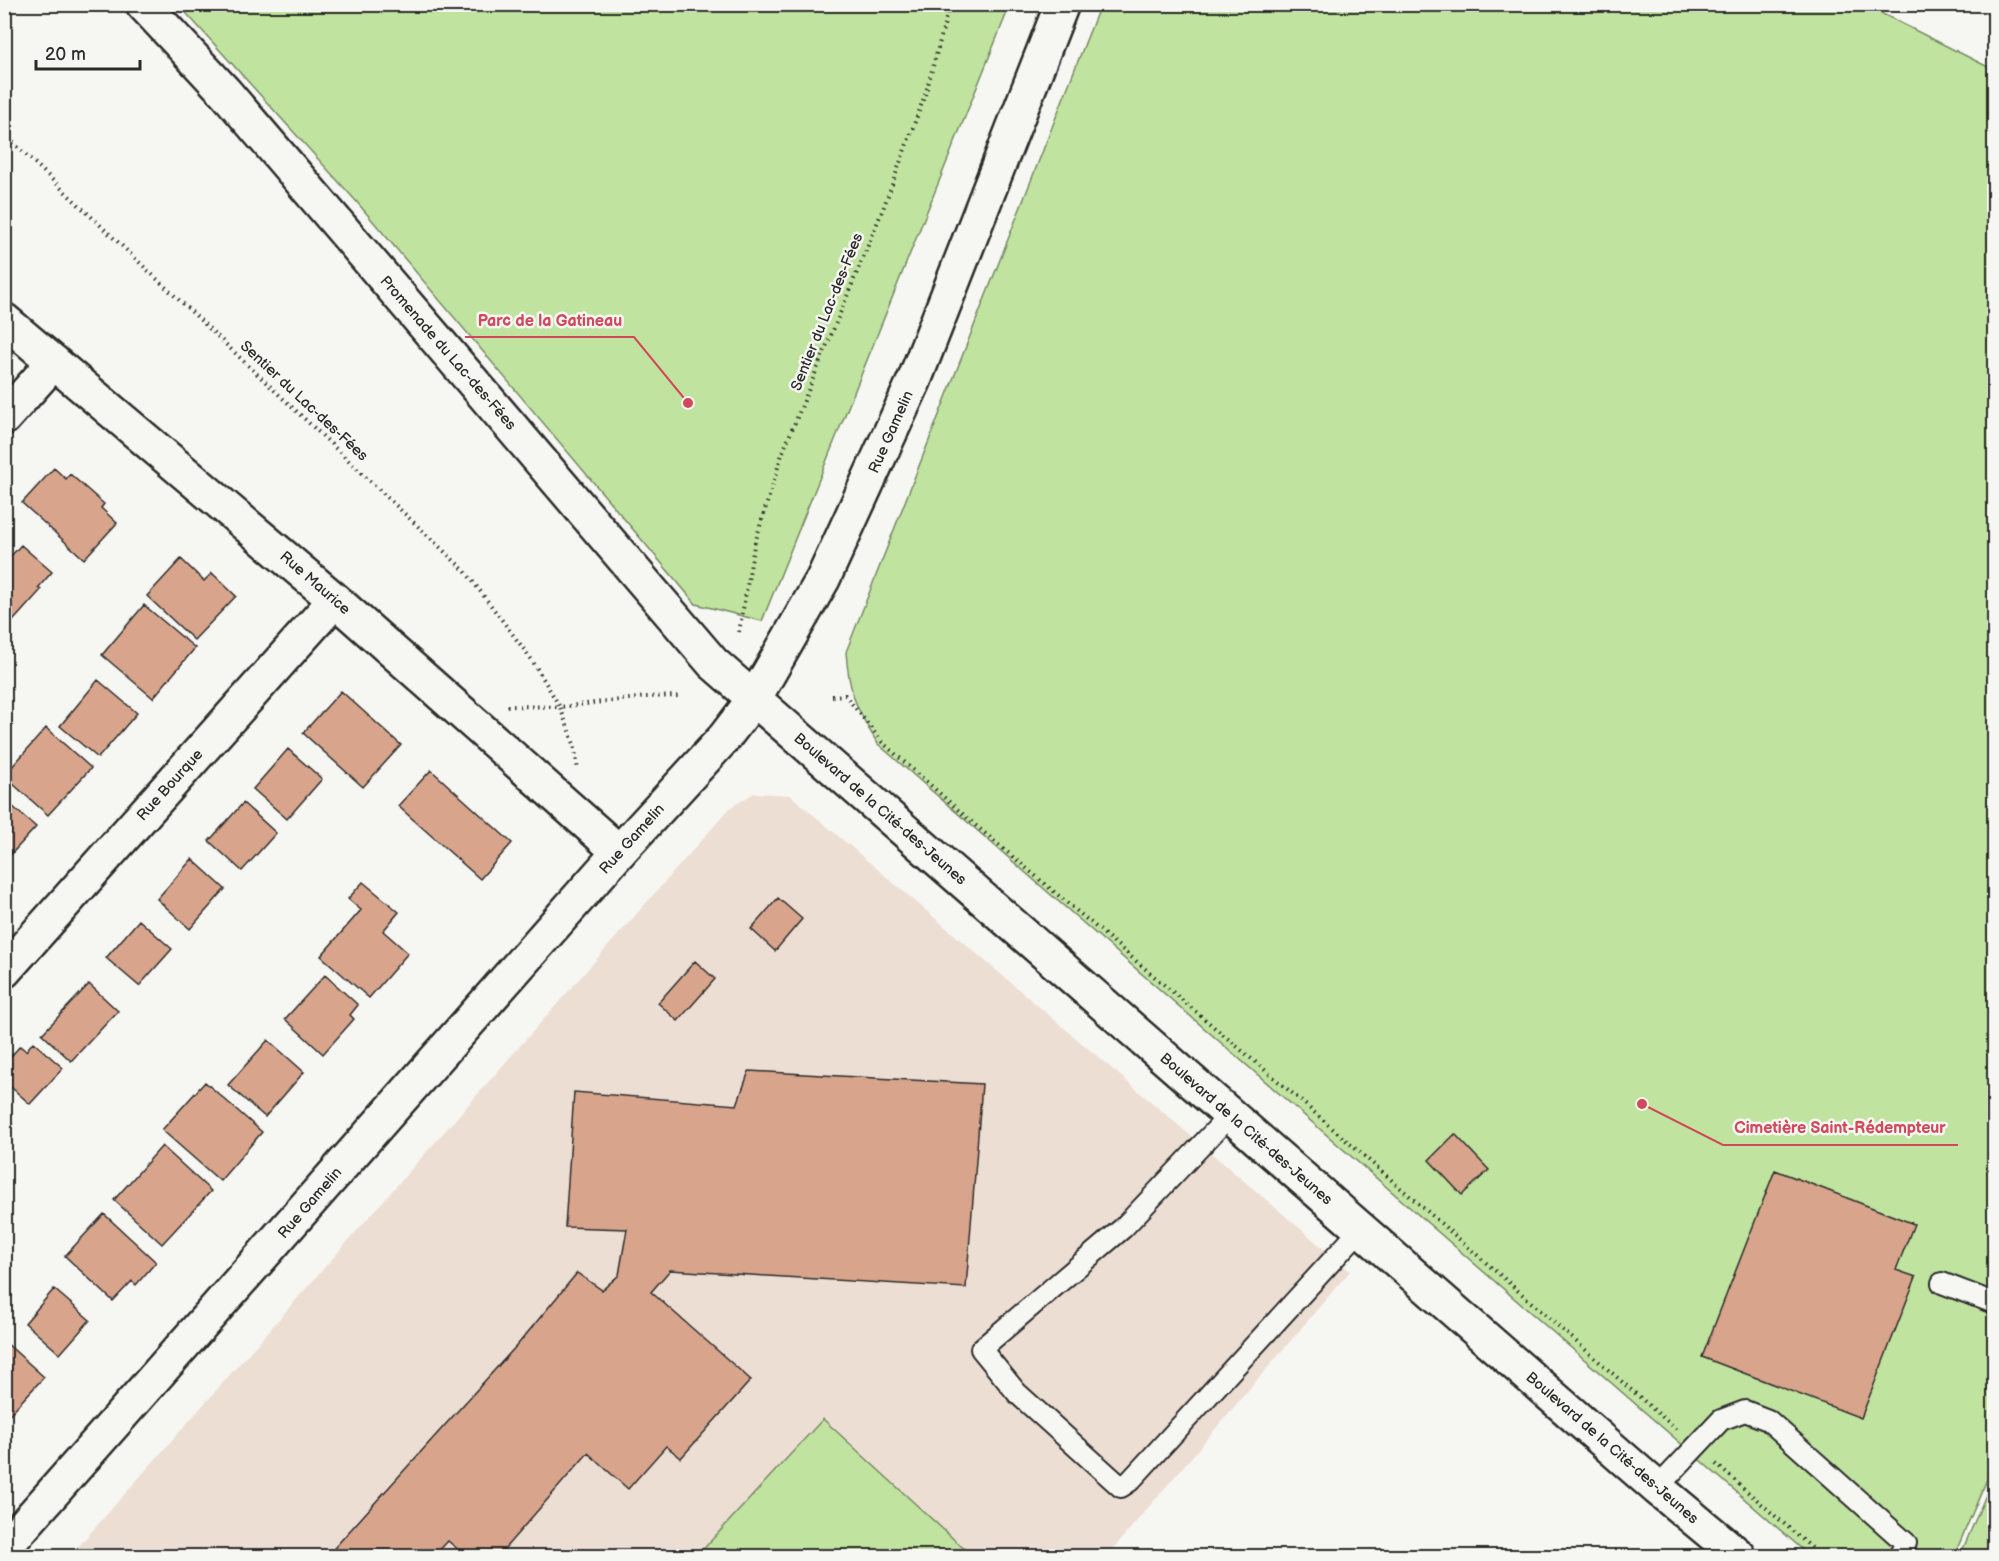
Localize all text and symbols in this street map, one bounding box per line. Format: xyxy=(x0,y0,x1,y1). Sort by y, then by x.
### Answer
scale bar xyxy=(36,33,140,71)
text: 20 m xyxy=(45,44,86,65)
street label: Sentier du Lac-des-Fées xyxy=(787,230,868,394)
street label: Promenade du Lac-des-Fées xyxy=(376,272,521,434)
callout: Parc de la Gatineau xyxy=(465,303,634,337)
text: Parc de la Gatineau xyxy=(478,312,622,331)
street label: Sentier du Lac-des-Fées xyxy=(236,337,372,466)
street label: Rue Gamelin xyxy=(864,388,918,476)
street label: Rue Maurice xyxy=(276,547,354,619)
street label: Boulevard de la Cité-des-Jeunes xyxy=(790,729,971,890)
street label: Rue Bourque xyxy=(133,745,207,825)
street label: Rue Gamelin xyxy=(595,800,669,878)
street label: Boulevard de la Cité-des-Jeunes xyxy=(1156,1049,1337,1210)
callout: Cimetière Saint-Rédempteur xyxy=(1723,1111,1958,1145)
text: Cimetière Saint-Rédempteur xyxy=(1734,1119,1946,1138)
street label: Rue Gamelin xyxy=(274,1163,346,1243)
street label: Boulevard de la Cité-des-Jeunes xyxy=(1522,1368,1703,1529)

